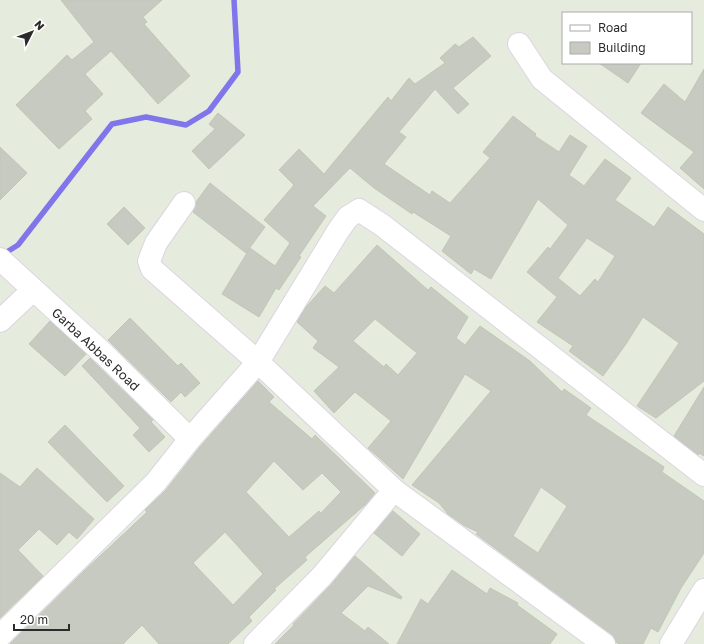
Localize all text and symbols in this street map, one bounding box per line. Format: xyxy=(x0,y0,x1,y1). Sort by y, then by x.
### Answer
north arrow xyxy=(12,12,52,52)
legend xyxy=(562,12,692,64)
text: N xyxy=(32,18,47,32)
text: Road xyxy=(598,20,627,35)
text: Building xyxy=(598,40,646,55)
street label: Garba Abbas Road xyxy=(49,304,143,394)
scale bar xyxy=(14,606,69,632)
text: 20 m xyxy=(20,612,48,627)

